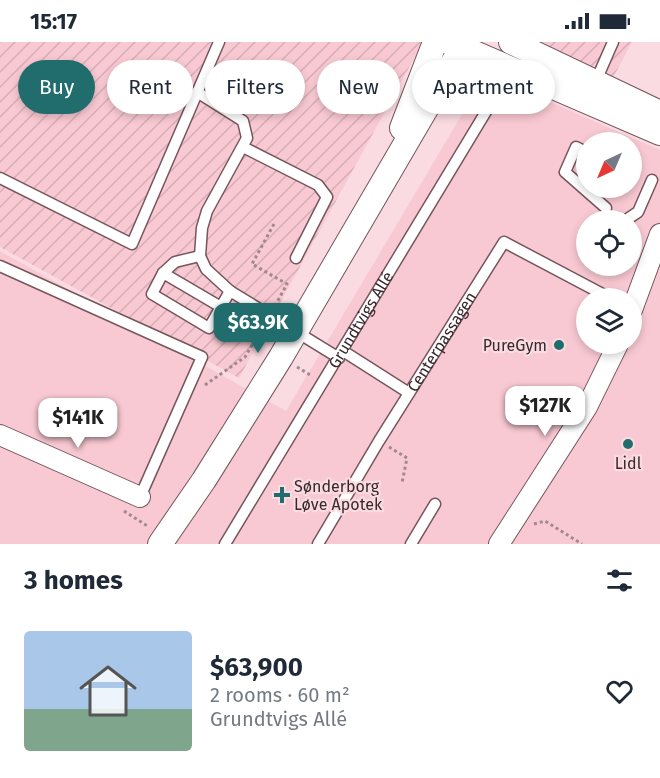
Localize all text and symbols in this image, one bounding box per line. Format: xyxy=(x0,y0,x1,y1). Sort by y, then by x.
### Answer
text: 15:17 xyxy=(30,8,77,35)
chip: Buy xyxy=(18,60,95,114)
chip: Rent xyxy=(107,60,193,114)
chip: Filters xyxy=(205,60,305,114)
chip: New xyxy=(317,60,400,114)
chip: Apartment xyxy=(412,60,555,114)
north arrow xyxy=(576,132,642,198)
map controls xyxy=(576,132,642,354)
button: locate xyxy=(576,210,642,276)
street label: Grundtvigs Allé xyxy=(324,268,397,372)
street label: Centerpassagen xyxy=(403,288,480,395)
button: layers xyxy=(576,288,642,354)
pin: $63.9K xyxy=(209,303,307,354)
text: $63.9K xyxy=(228,310,288,334)
place label: PureGym xyxy=(483,336,547,355)
marker: PureGym xyxy=(552,338,566,352)
pin: $127K xyxy=(503,386,587,437)
text: $127K xyxy=(519,393,571,417)
pin: $141K xyxy=(36,398,120,449)
text: $141K xyxy=(52,405,104,429)
marker: Lidl xyxy=(621,437,635,451)
place label: Lidl xyxy=(615,454,642,473)
place label: Sønderborg Løve Apotek xyxy=(294,477,383,514)
marker: Sønderborg Løve Apotek xyxy=(275,488,289,502)
icon: filters xyxy=(603,564,636,597)
text: 3 homes xyxy=(24,565,123,596)
text: $63,900 xyxy=(210,652,303,683)
icon: home xyxy=(72,655,144,727)
icon: heart xyxy=(603,675,636,708)
text: 2 rooms · 60 m² xyxy=(210,683,350,707)
text: Grundtvigs Allé xyxy=(210,707,347,731)

